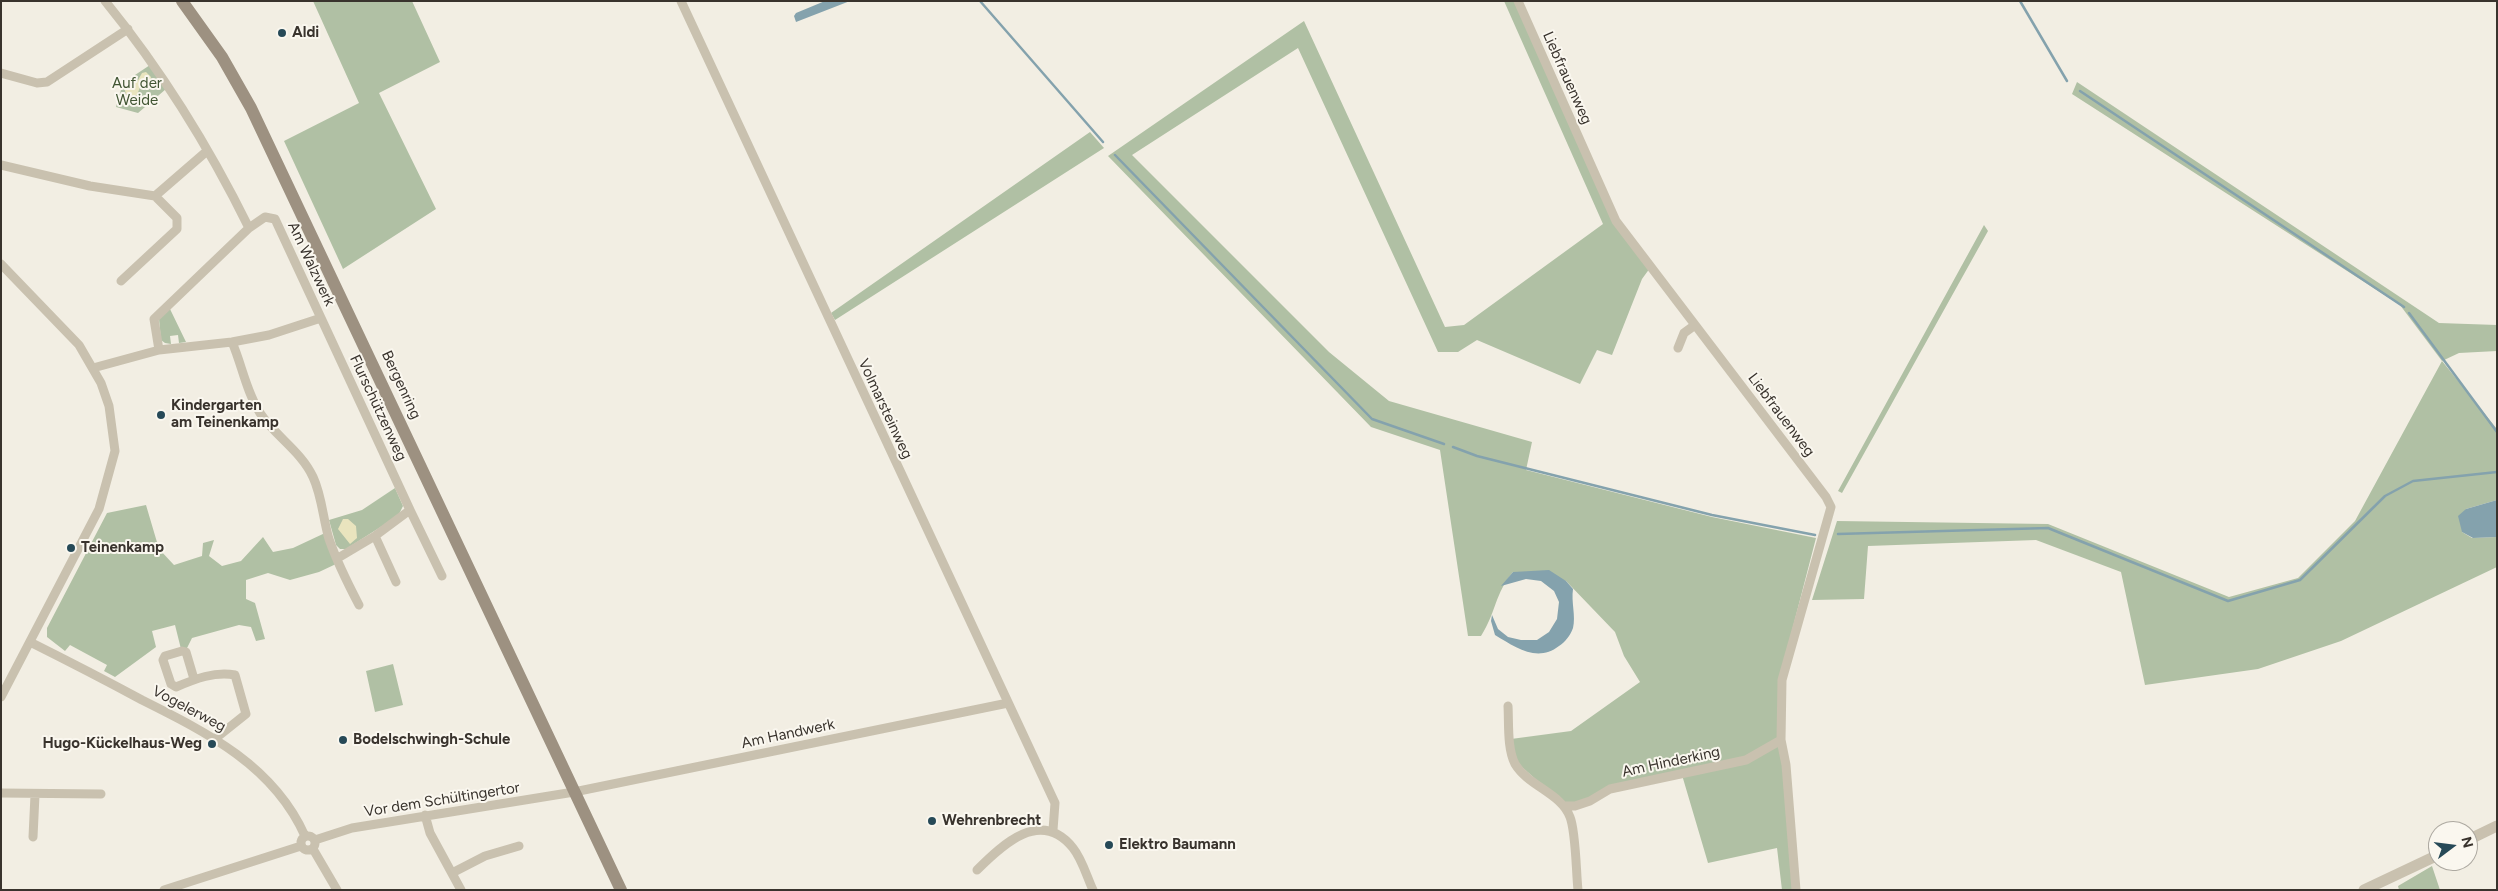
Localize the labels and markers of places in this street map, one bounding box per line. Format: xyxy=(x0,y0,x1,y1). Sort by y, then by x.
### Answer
place label: Aldi xyxy=(292,24,319,42)
marker: Aldi xyxy=(276,27,288,39)
place label: Kindergarten am Teinenkamp xyxy=(171,397,279,432)
marker: Kindergarten am Teinenkamp xyxy=(155,409,167,421)
place label: Teinenkamp xyxy=(81,539,164,557)
marker: Teinenkamp xyxy=(65,542,77,554)
place label: Bodelschwingh-Schule xyxy=(353,731,510,749)
marker: Bodelschwingh-Schule xyxy=(337,734,349,746)
place label: Hugo-Kückelhaus-Weg xyxy=(42,735,202,753)
marker: Hugo-Kückelhaus-Weg xyxy=(206,738,218,750)
place label: Wehrenbrecht xyxy=(942,812,1041,830)
marker: Wehrenbrecht xyxy=(926,815,938,827)
place label: Elektro Baumann xyxy=(1119,836,1236,854)
marker: Elektro Baumann xyxy=(1103,839,1115,851)

